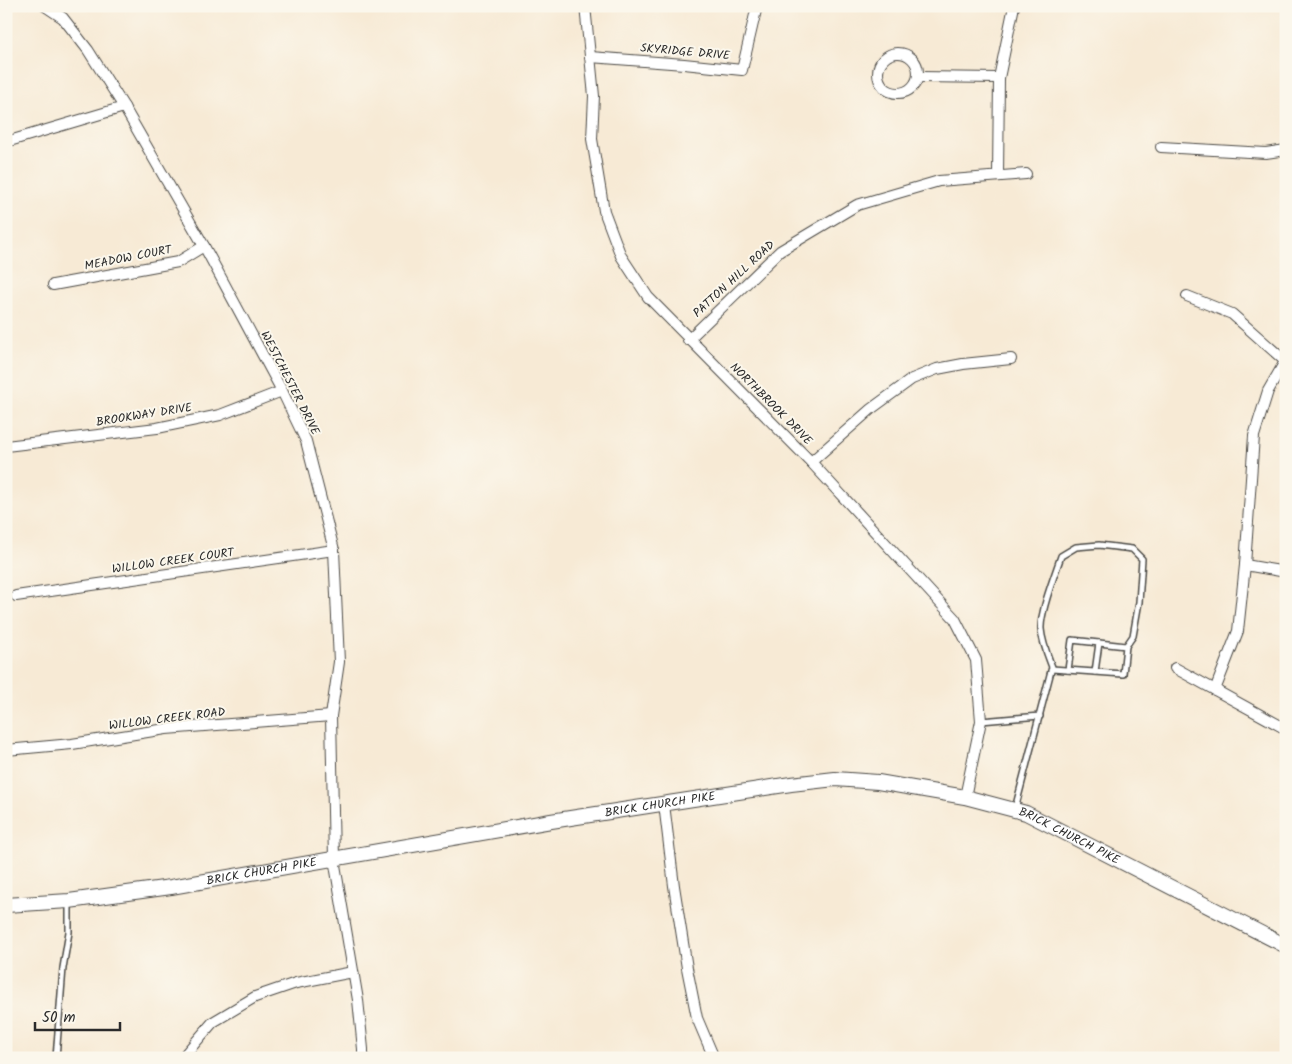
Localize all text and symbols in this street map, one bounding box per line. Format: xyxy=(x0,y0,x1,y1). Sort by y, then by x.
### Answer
street label: SKYRIDGE DRIVE xyxy=(639,39,732,65)
street label: PATTON HILL ROAD xyxy=(689,236,779,322)
street label: MEADOW COURT xyxy=(83,240,175,276)
street label: WESTCHESTER DRIVE xyxy=(255,327,325,439)
street label: NORTHBROOK DRIVE xyxy=(725,358,817,450)
street label: BROOKWAY DRIVE xyxy=(95,398,194,432)
street label: WILLOW CREEK COURT xyxy=(111,543,237,579)
street label: WILLOW CREEK ROAD xyxy=(108,702,227,736)
street label: BRICK CHURCH PIKE xyxy=(603,786,717,822)
street label: BRICK CHURCH PIKE xyxy=(1017,802,1124,869)
street label: BRICK CHURCH PIKE xyxy=(205,852,319,890)
scale bar xyxy=(35,999,120,1031)
text: 50 m xyxy=(42,1006,76,1030)

